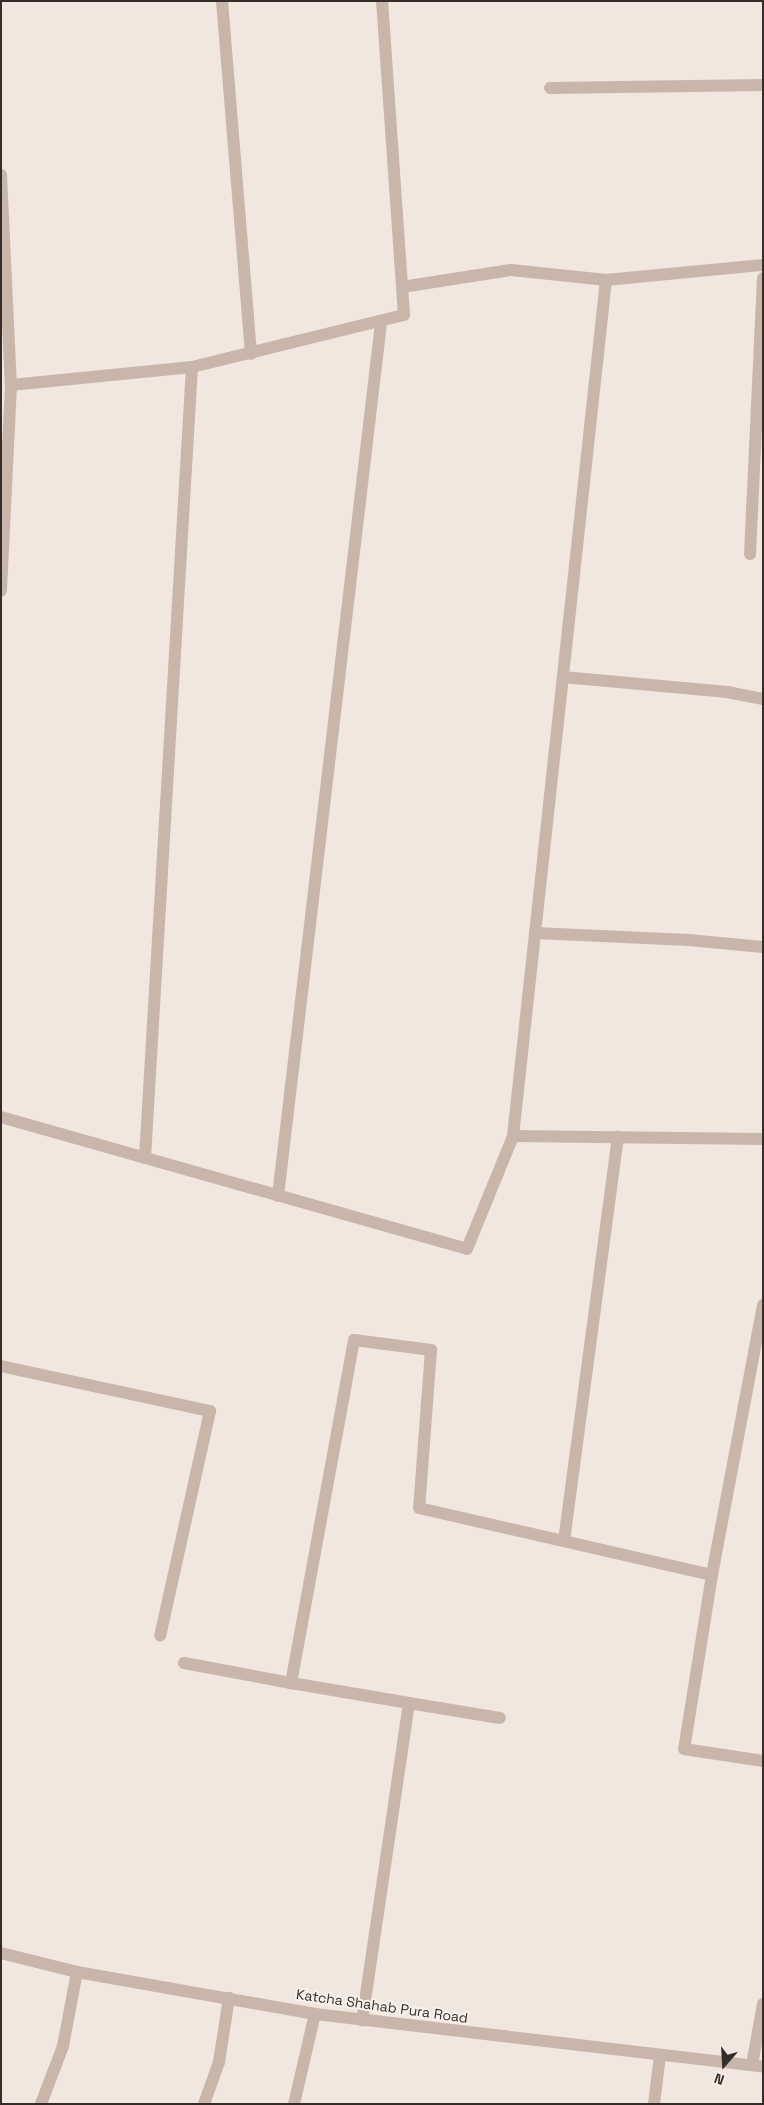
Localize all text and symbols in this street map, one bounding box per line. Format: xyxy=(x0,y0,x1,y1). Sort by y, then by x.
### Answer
street label: Katcha Shahab Pura Road xyxy=(295,1986,469,2026)
north arrow xyxy=(699,2040,749,2090)
text: N xyxy=(712,2069,726,2089)

